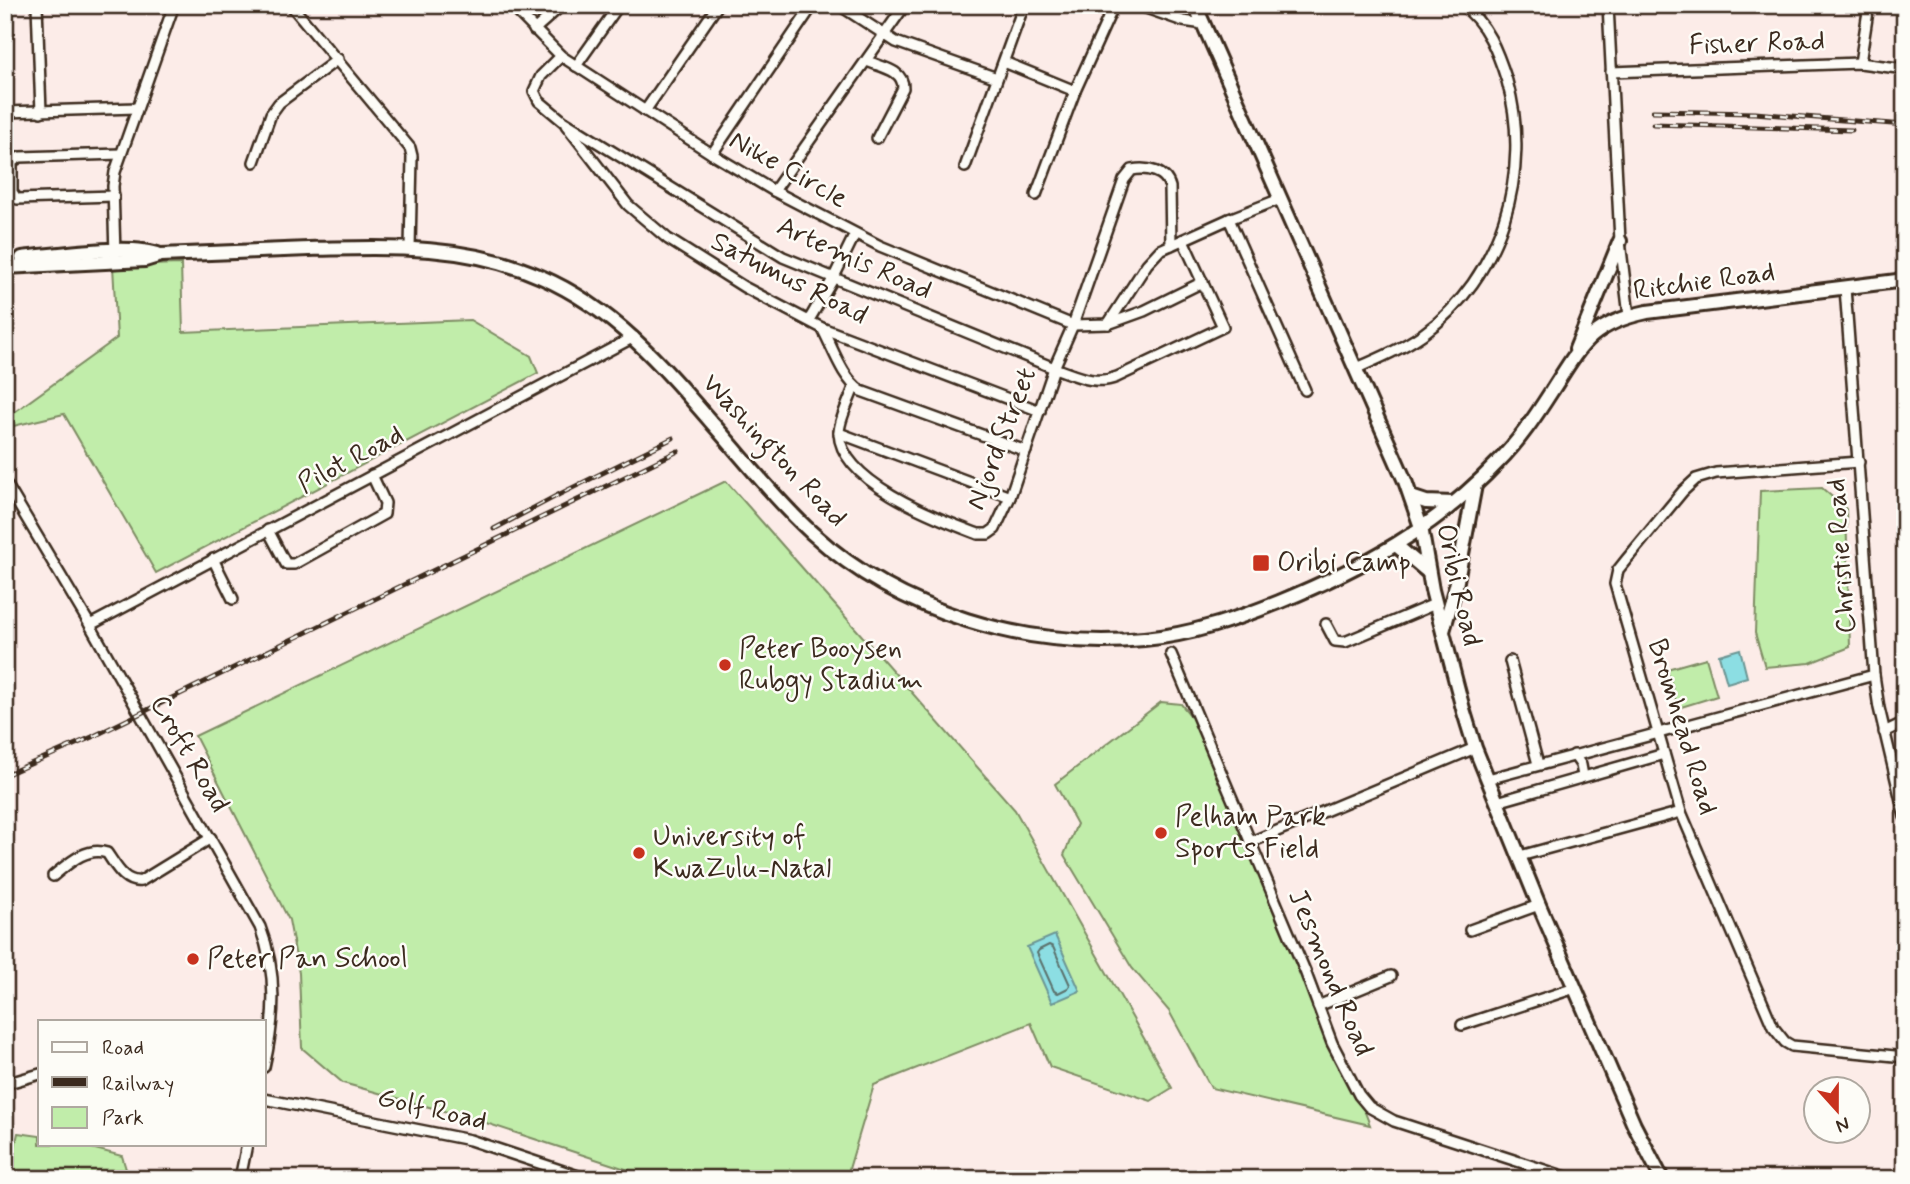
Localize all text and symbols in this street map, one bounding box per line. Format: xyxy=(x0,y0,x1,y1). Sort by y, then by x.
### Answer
street label: Fisher Road xyxy=(1688,23,1826,65)
street label: Nike Circle xyxy=(722,122,854,218)
street label: Artemis Road xyxy=(771,208,937,310)
street label: Satumus Road xyxy=(704,224,874,334)
street label: Ritchie Road xyxy=(1631,254,1777,310)
street label: Njord Street xyxy=(958,362,1046,516)
street label: Washington Road xyxy=(691,366,855,538)
street label: Pilot Road xyxy=(292,417,410,503)
street label: Christie Road xyxy=(1818,477,1866,635)
street label: Oribi Road xyxy=(1426,520,1490,650)
place label: Oribi Camp xyxy=(1277,545,1411,582)
marker: Oribi Camp xyxy=(1251,553,1271,573)
place label: Peter Booysen Rubgy Stadium xyxy=(739,631,923,702)
street label: Bromhead Road xyxy=(1638,634,1726,820)
marker: Peter Booysen Rubgy Stadium xyxy=(717,657,733,673)
street label: Croft Road xyxy=(140,688,238,820)
place label: Pelham Park Sports Field xyxy=(1175,799,1326,868)
place label: University of KwaZulu-Natal xyxy=(653,819,831,888)
marker: Pelham Park Sports Field xyxy=(1153,825,1169,841)
marker: University of KwaZulu-Natal xyxy=(631,845,647,861)
street label: Jesmond Road xyxy=(1278,884,1382,1062)
place label: Peter Pan School xyxy=(207,941,408,978)
marker: Peter Pan School xyxy=(185,951,201,967)
legend xyxy=(38,1020,266,1146)
text: Road xyxy=(102,1034,144,1062)
text: Railway xyxy=(102,1070,174,1098)
north arrow xyxy=(1801,1076,1871,1146)
street label: Golf Road xyxy=(373,1079,491,1141)
text: Park xyxy=(102,1104,144,1132)
text: N xyxy=(1832,1111,1853,1138)

